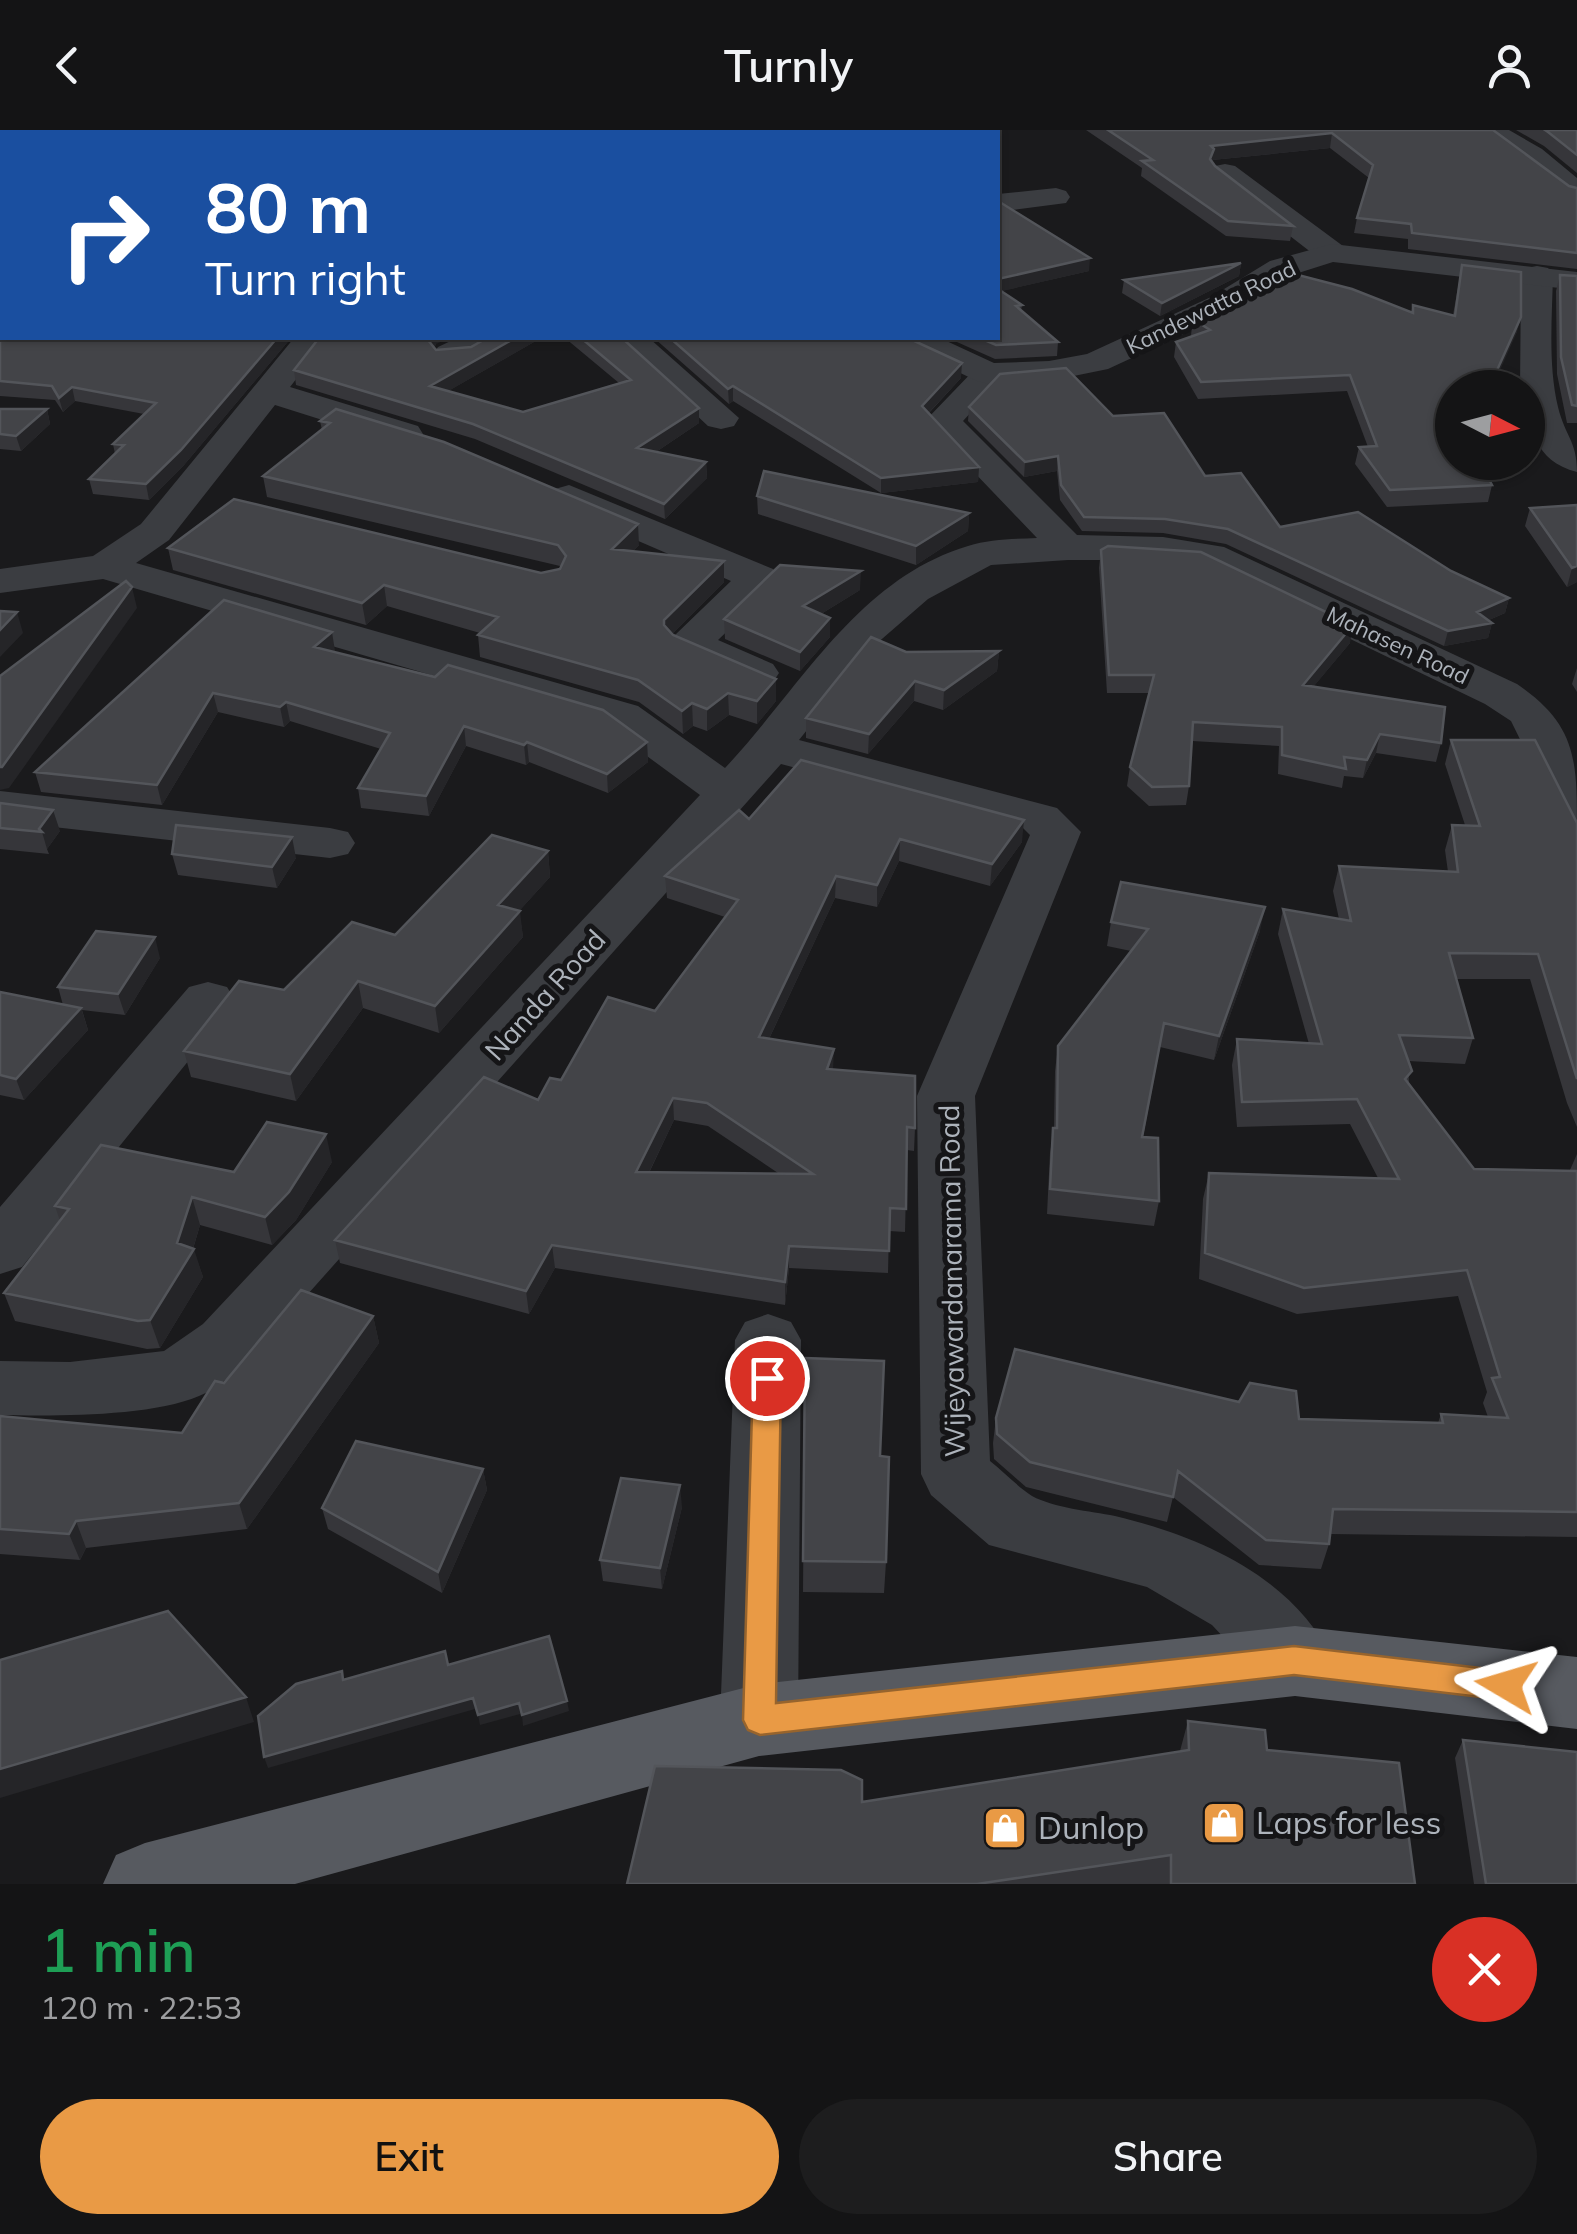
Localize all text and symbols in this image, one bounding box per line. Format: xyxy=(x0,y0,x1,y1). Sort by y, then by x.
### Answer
text: Turnly xyxy=(724,37,853,93)
icon: back xyxy=(40,38,95,93)
icon: person xyxy=(1482,38,1537,93)
text: 80 m xyxy=(205,163,371,251)
icon: right xyxy=(40,170,170,300)
text: Turn right xyxy=(205,250,406,306)
street label: Kandewatta Road xyxy=(1122,254,1300,360)
north arrow xyxy=(1435,370,1545,480)
map controls xyxy=(1435,370,1545,480)
street label: Mahasen Road xyxy=(1322,600,1474,690)
street label: Nanda Road xyxy=(477,922,612,1067)
street label: Wijeyawardanarama Road xyxy=(931,1104,972,1458)
pin xyxy=(725,1336,810,1421)
icon: arrive xyxy=(740,1351,795,1406)
position arrow xyxy=(1454,1633,1558,1737)
shop icon: Laps for less xyxy=(1201,1800,1247,1846)
place label: Laps for less xyxy=(1256,1802,1441,1842)
shop icon: Dunlop xyxy=(982,1805,1028,1851)
place label: Dunlop xyxy=(1038,1807,1144,1847)
text: 1 min xyxy=(40,1912,196,1987)
button: close xyxy=(1432,1917,1537,2022)
text: 120 m · 22:53 xyxy=(40,1987,242,2027)
button: Exit xyxy=(40,2099,779,2214)
button: Share xyxy=(799,2099,1537,2214)

